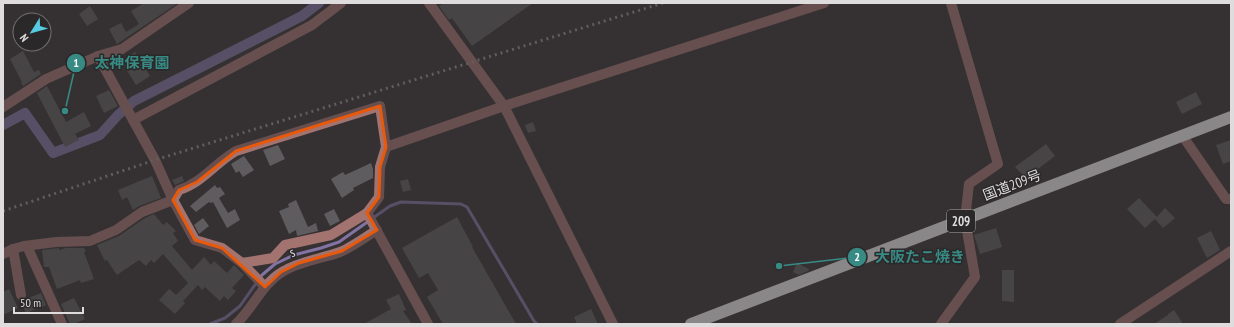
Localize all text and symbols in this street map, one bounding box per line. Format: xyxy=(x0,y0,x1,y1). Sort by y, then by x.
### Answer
north arrow xyxy=(12,12,52,52)
text: N xyxy=(17,31,31,45)
callout: 太神保育園 xyxy=(66,49,177,76)
text: 太神保育園 xyxy=(94,53,170,72)
text: 1 xyxy=(73,55,79,70)
street label: 国道209号 xyxy=(980,166,1044,204)
road number: 209 xyxy=(947,210,975,232)
street label: s xyxy=(286,243,298,261)
callout: 大阪たこ焼き xyxy=(847,243,973,270)
text: 大阪たこ焼き xyxy=(875,247,965,266)
text: 2 xyxy=(854,249,860,264)
scale bar xyxy=(14,289,83,315)
text: 50 m xyxy=(20,295,41,310)

